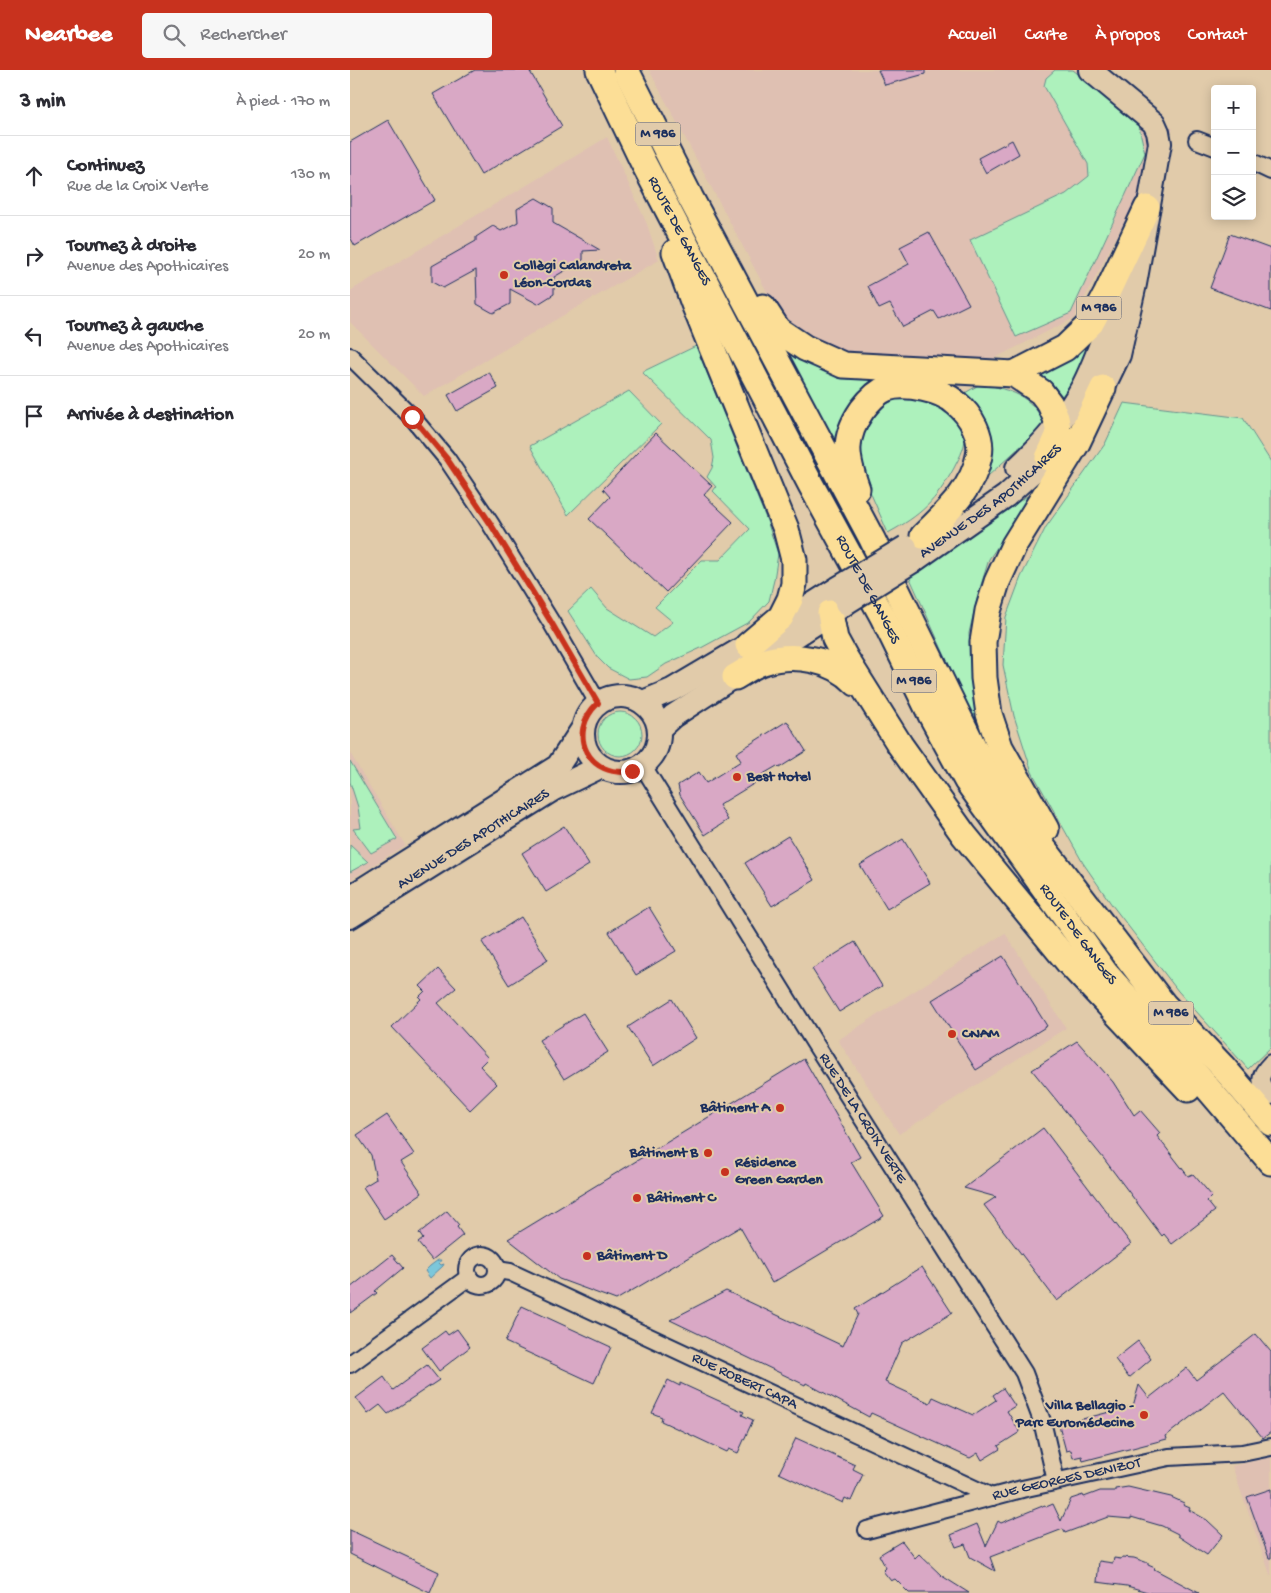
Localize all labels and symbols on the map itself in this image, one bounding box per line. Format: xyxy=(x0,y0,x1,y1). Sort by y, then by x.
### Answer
road number: M 986 xyxy=(636,122,680,146)
street label: ROUTE DE GANGES xyxy=(643,173,715,289)
place label: Collègi Calandreta Léon-Cordas xyxy=(513,257,632,292)
marker: Collègi Calandreta Léon-Cordas xyxy=(498,269,510,281)
road number: M 986 xyxy=(1076,297,1122,320)
route start xyxy=(401,406,424,429)
street label: AVENUE DES APOTHICAIRES xyxy=(916,440,1066,563)
street label: ROUTE DE GANGES xyxy=(831,532,904,647)
road number: M 986 xyxy=(892,670,936,692)
route end xyxy=(621,760,644,783)
place label: Best Hotel xyxy=(746,768,812,786)
marker: Best Hotel xyxy=(731,771,743,783)
street label: AVENUE DES APOTHICAIRES xyxy=(394,785,553,894)
street label: ROUTE DE GANGES xyxy=(1035,880,1121,989)
road number: M 986 xyxy=(1148,1001,1194,1024)
place label: CNAM xyxy=(961,1025,1000,1043)
marker: CNAM xyxy=(946,1028,958,1040)
street label: RUE DE LA CROIX VERTE xyxy=(814,1050,911,1187)
place label: Bâtiment A xyxy=(700,1099,771,1117)
marker: Bâtiment A xyxy=(774,1102,786,1114)
place label: Bâtiment B xyxy=(629,1144,699,1162)
marker: Bâtiment B xyxy=(702,1147,714,1159)
place label: Résidence Green Garden xyxy=(734,1154,824,1189)
marker: Résidence Green Garden xyxy=(719,1166,731,1178)
place label: Bâtiment C xyxy=(646,1189,718,1207)
marker: Bâtiment C xyxy=(631,1192,643,1204)
place label: Bâtiment D xyxy=(596,1247,669,1265)
marker: Bâtiment D xyxy=(581,1250,593,1262)
street label: RUE ROBERT CAPA xyxy=(689,1349,801,1414)
place label: Villa Bellagio - Parc Euromédecine xyxy=(1015,1397,1135,1432)
marker: Villa Bellagio - Parc Euromédecine xyxy=(1138,1409,1150,1421)
street label: RUE GEORGES DENIZOT xyxy=(991,1454,1144,1505)

